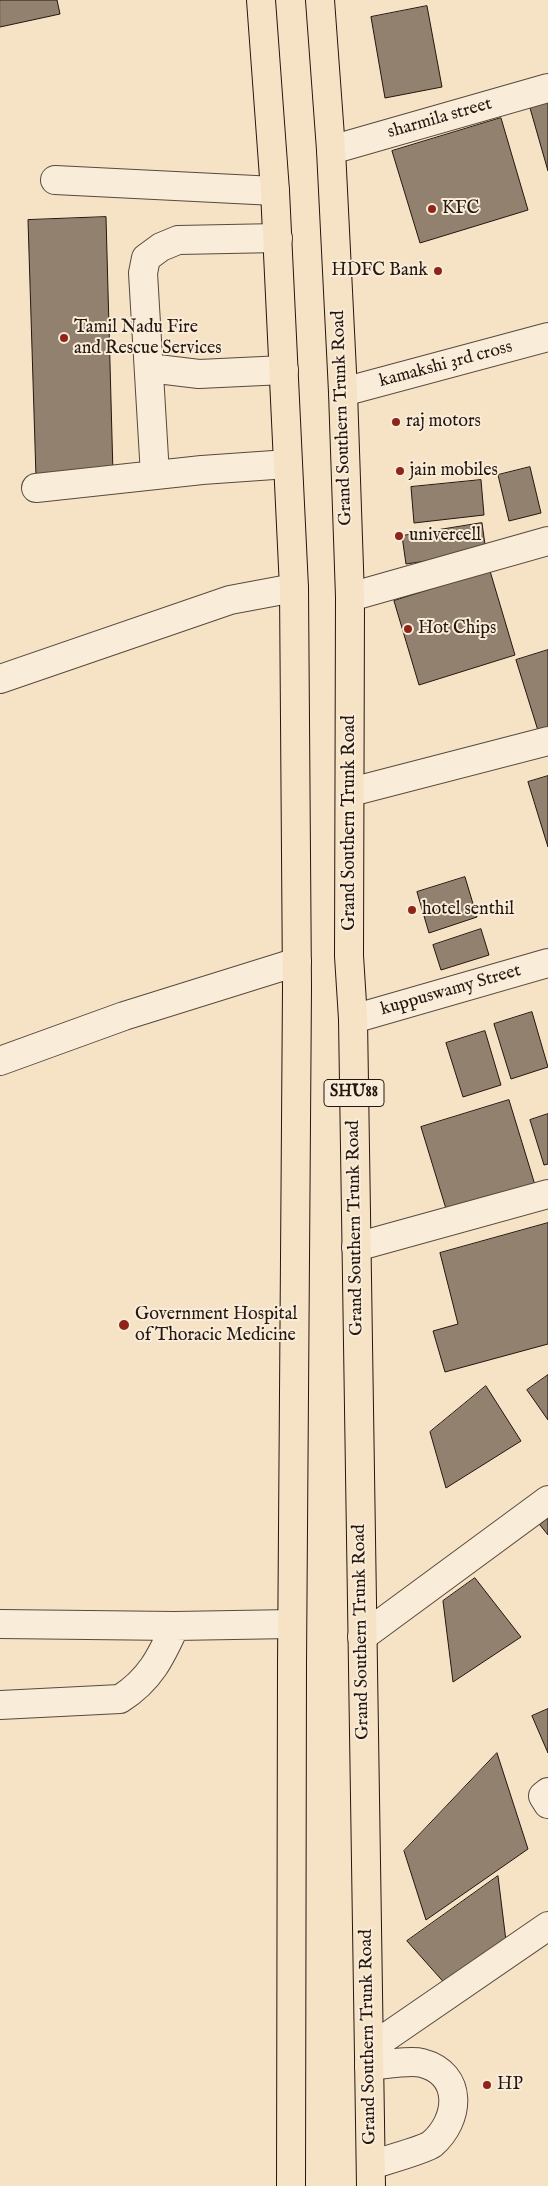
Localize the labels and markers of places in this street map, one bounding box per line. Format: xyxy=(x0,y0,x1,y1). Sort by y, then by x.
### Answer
place label: KFC xyxy=(442,198,479,220)
marker: KFC xyxy=(426,203,438,215)
place label: HDFC Bank xyxy=(331,260,428,282)
marker: HDFC Bank xyxy=(432,265,444,277)
place label: Tamil Nadu Fire and Rescue Services xyxy=(74,317,221,359)
marker: Tamil Nadu Fire and Rescue Services xyxy=(58,332,70,344)
place label: raj motors xyxy=(406,411,481,433)
marker: raj motors xyxy=(390,416,402,428)
place label: jain mobiles xyxy=(410,460,498,482)
marker: jain mobiles xyxy=(394,465,406,477)
place label: univercell xyxy=(409,525,481,547)
marker: univercell xyxy=(393,530,405,542)
place label: Hot Chips xyxy=(418,618,496,640)
marker: Hot Chips xyxy=(402,623,414,635)
place label: hotel senthil xyxy=(422,899,514,921)
marker: hotel senthil xyxy=(406,904,418,916)
place label: Government Hospital of Thoracic Medicine xyxy=(135,1304,297,1346)
marker: Government Hospital of Thoracic Medicine xyxy=(117,1318,131,1332)
place label: HP xyxy=(497,2074,523,2096)
marker: HP xyxy=(481,2079,493,2091)

